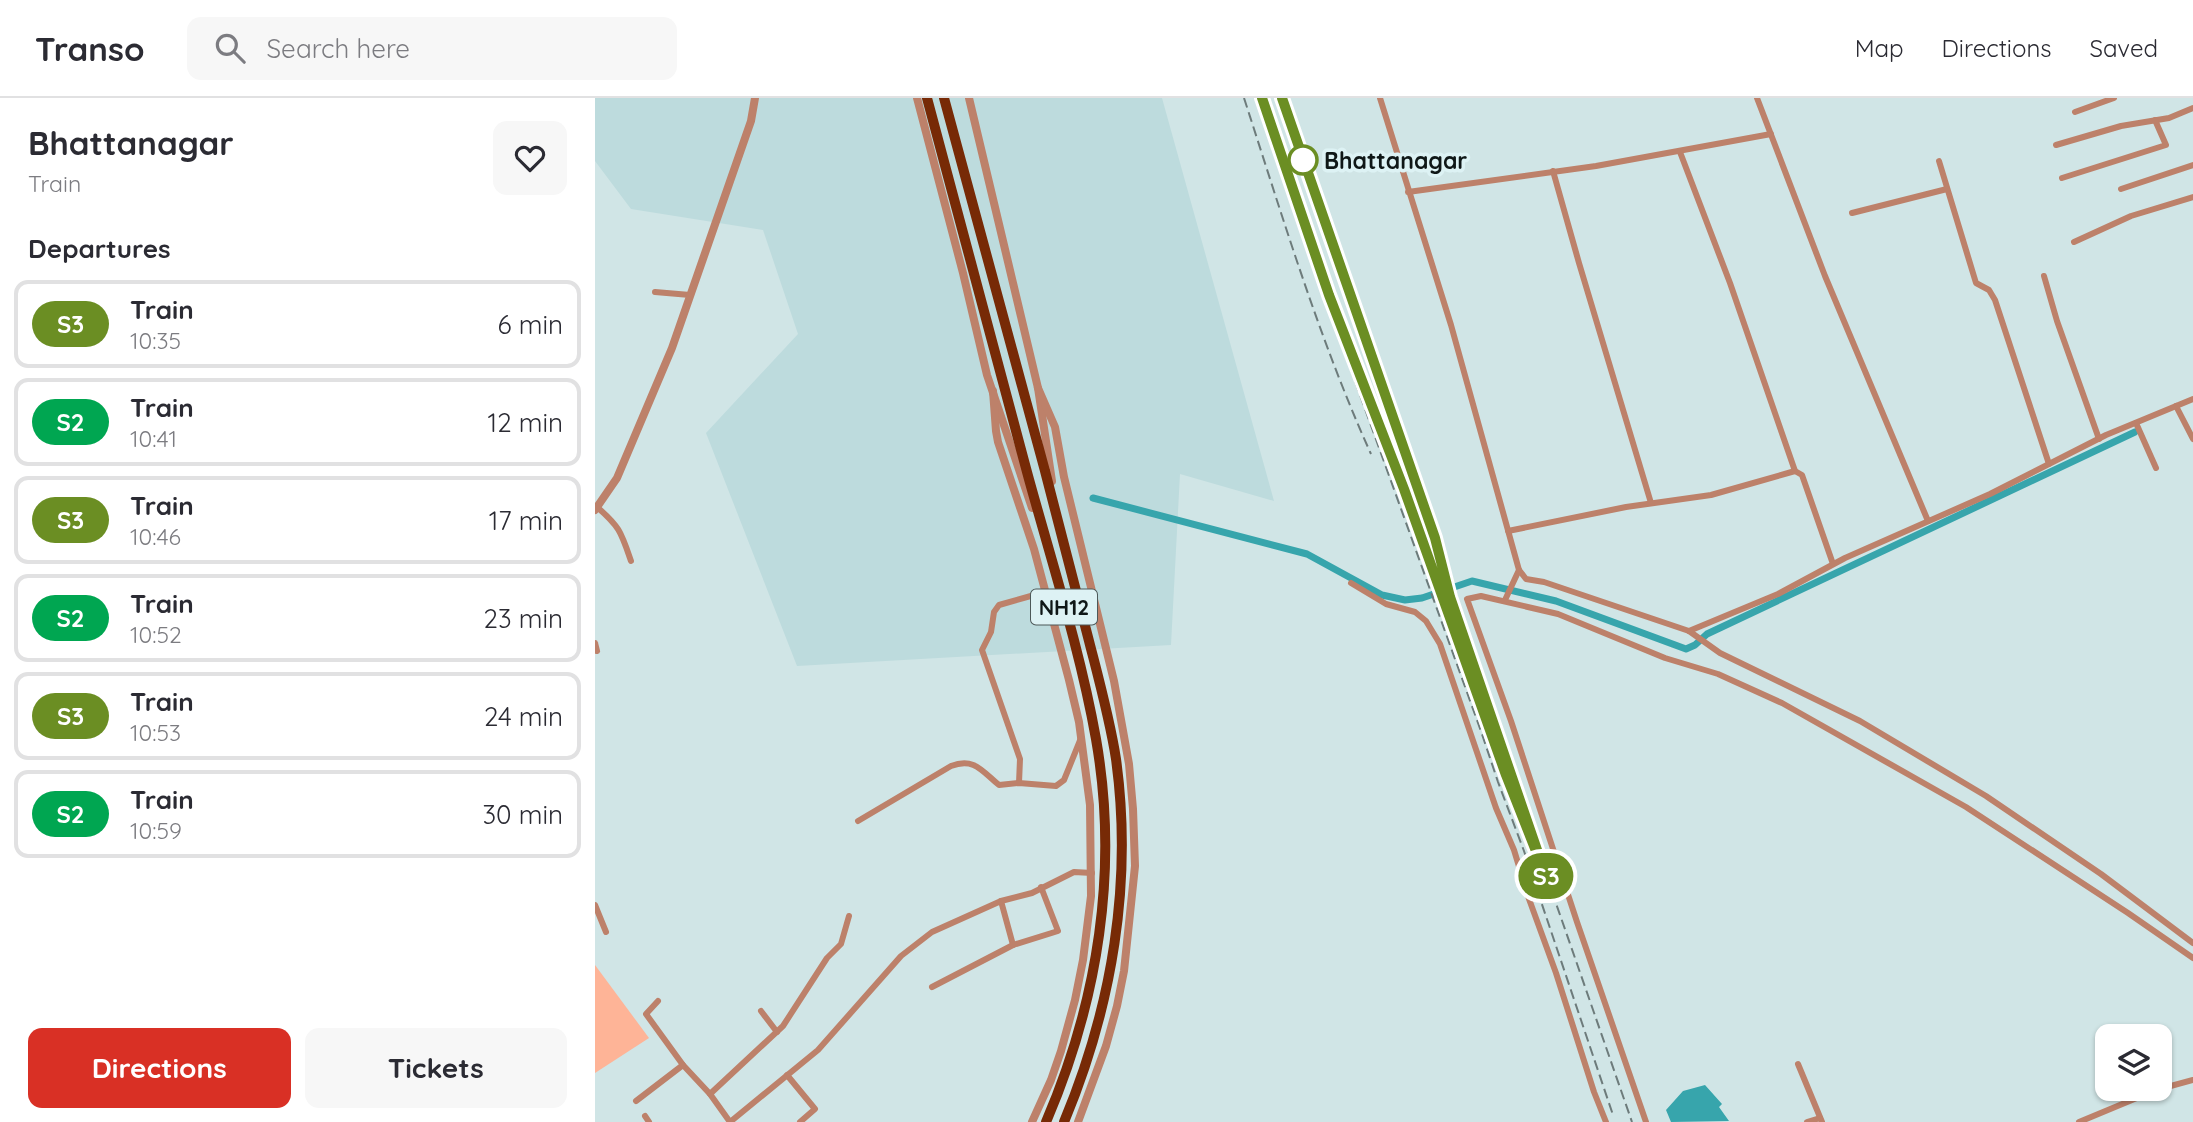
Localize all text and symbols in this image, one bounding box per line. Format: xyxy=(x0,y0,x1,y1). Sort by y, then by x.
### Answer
search box xyxy=(187,17,677,80)
text: Transo xyxy=(35,28,145,69)
icon: search xyxy=(211,29,249,67)
text: Search here xyxy=(267,32,410,65)
text: Map xyxy=(1855,33,1904,63)
text: Directions xyxy=(1942,33,2052,63)
text: Saved xyxy=(2090,33,2158,63)
button: heart xyxy=(493,121,567,195)
text: Bhattanagar xyxy=(28,122,234,163)
marker: Bhattanagar xyxy=(1288,145,1318,175)
place label: Bhattanagar xyxy=(1324,146,1467,175)
text: Train xyxy=(28,169,81,198)
text: Departures xyxy=(28,232,171,265)
text: Train xyxy=(130,293,194,326)
text: 6 min xyxy=(498,308,563,341)
text: S3 xyxy=(57,309,84,339)
text: 10:35 xyxy=(130,326,181,355)
text: Train xyxy=(130,391,194,424)
text: 12 min xyxy=(488,406,563,439)
text: S2 xyxy=(57,407,84,437)
text: 10:41 xyxy=(130,424,177,453)
text: Train xyxy=(130,489,194,522)
text: 17 min xyxy=(489,504,563,537)
text: S3 xyxy=(57,505,84,535)
text: 10:46 xyxy=(130,522,181,551)
text: Train xyxy=(130,587,194,620)
road number: NH12 xyxy=(1031,589,1097,624)
text: 23 min xyxy=(484,602,563,635)
text: S2 xyxy=(57,603,84,633)
text: 10:52 xyxy=(130,620,182,649)
text: Train xyxy=(130,685,194,718)
text: 24 min xyxy=(484,700,563,733)
text: S3 xyxy=(57,701,84,731)
text: 10:53 xyxy=(130,718,181,747)
text: Train xyxy=(130,783,194,816)
text: 30 min xyxy=(483,798,563,831)
text: S2 xyxy=(57,799,84,829)
text: 10:59 xyxy=(130,816,182,845)
line badge: S3 xyxy=(1515,853,1577,899)
text: S3 xyxy=(1532,861,1560,891)
map controls xyxy=(2095,1024,2172,1101)
button: layers xyxy=(2095,1024,2172,1101)
button: Directions xyxy=(28,1028,291,1108)
button: Tickets xyxy=(305,1028,567,1108)

